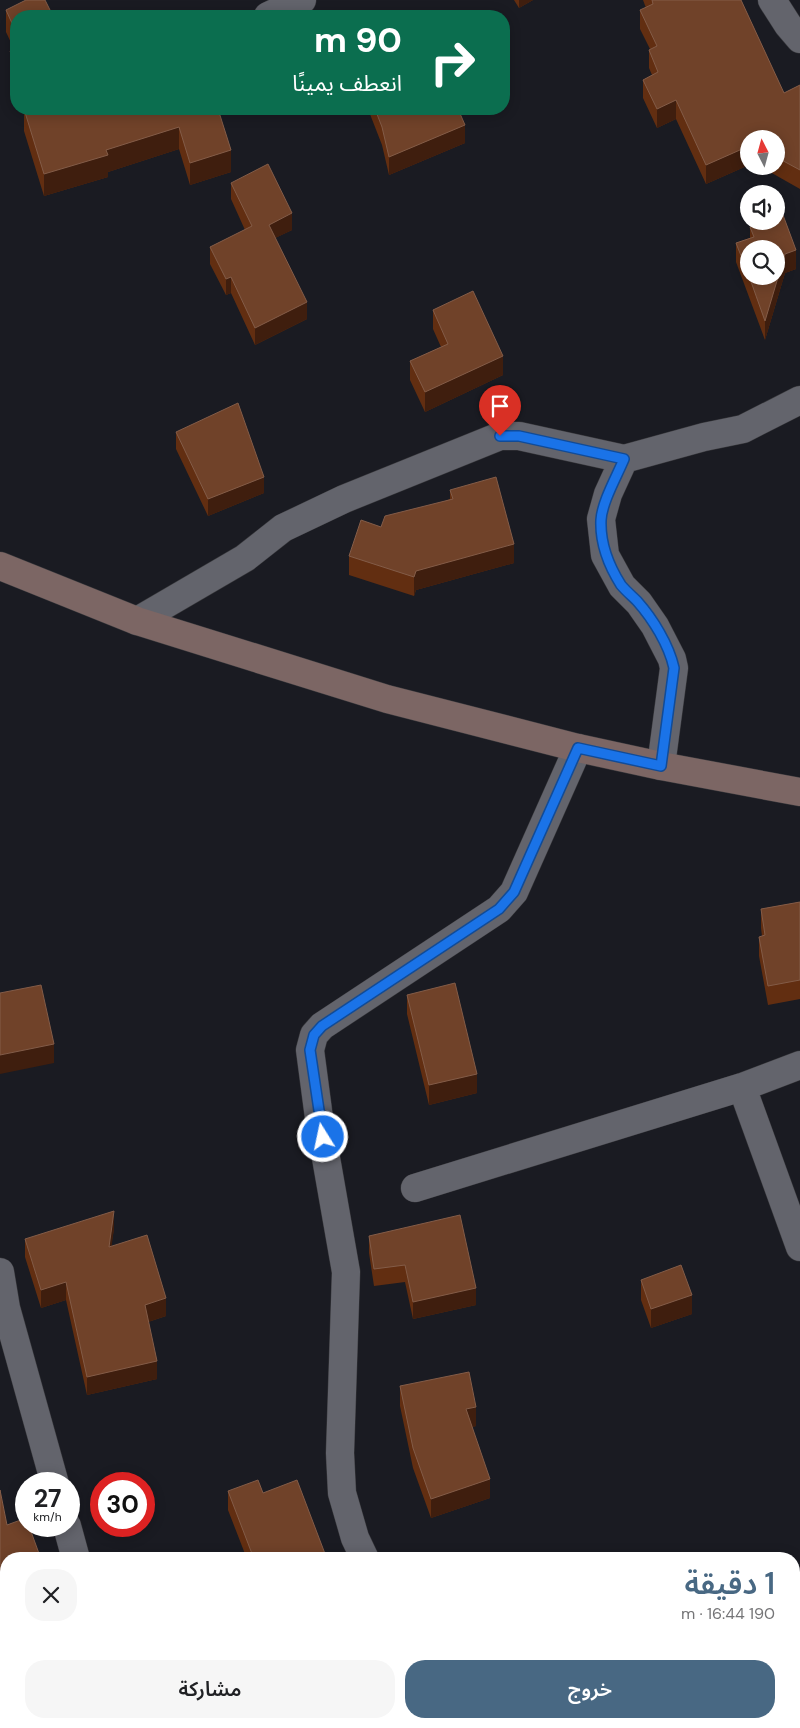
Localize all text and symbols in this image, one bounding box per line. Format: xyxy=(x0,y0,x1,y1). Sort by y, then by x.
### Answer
text: 90 m xyxy=(314,17,402,63)
icon: right xyxy=(420,30,485,95)
text: انعطف يمينًا xyxy=(292,69,402,98)
north arrow xyxy=(740,130,785,175)
map controls xyxy=(740,130,785,285)
button: sound xyxy=(740,185,785,230)
button: search xyxy=(740,240,785,285)
pin xyxy=(479,385,521,436)
icon: arrive xyxy=(486,392,514,420)
position arrow xyxy=(296,1110,348,1162)
speed limit sign: 30 xyxy=(90,1472,155,1537)
text: 27 xyxy=(34,1482,61,1515)
text: km/h xyxy=(33,1509,62,1525)
text: 1 دقيقة xyxy=(684,1564,775,1603)
button: close xyxy=(25,1569,77,1621)
text: 190 m · 16:44 xyxy=(681,1603,775,1624)
button: مشاركة xyxy=(25,1660,395,1718)
button: خروج xyxy=(405,1660,775,1718)

